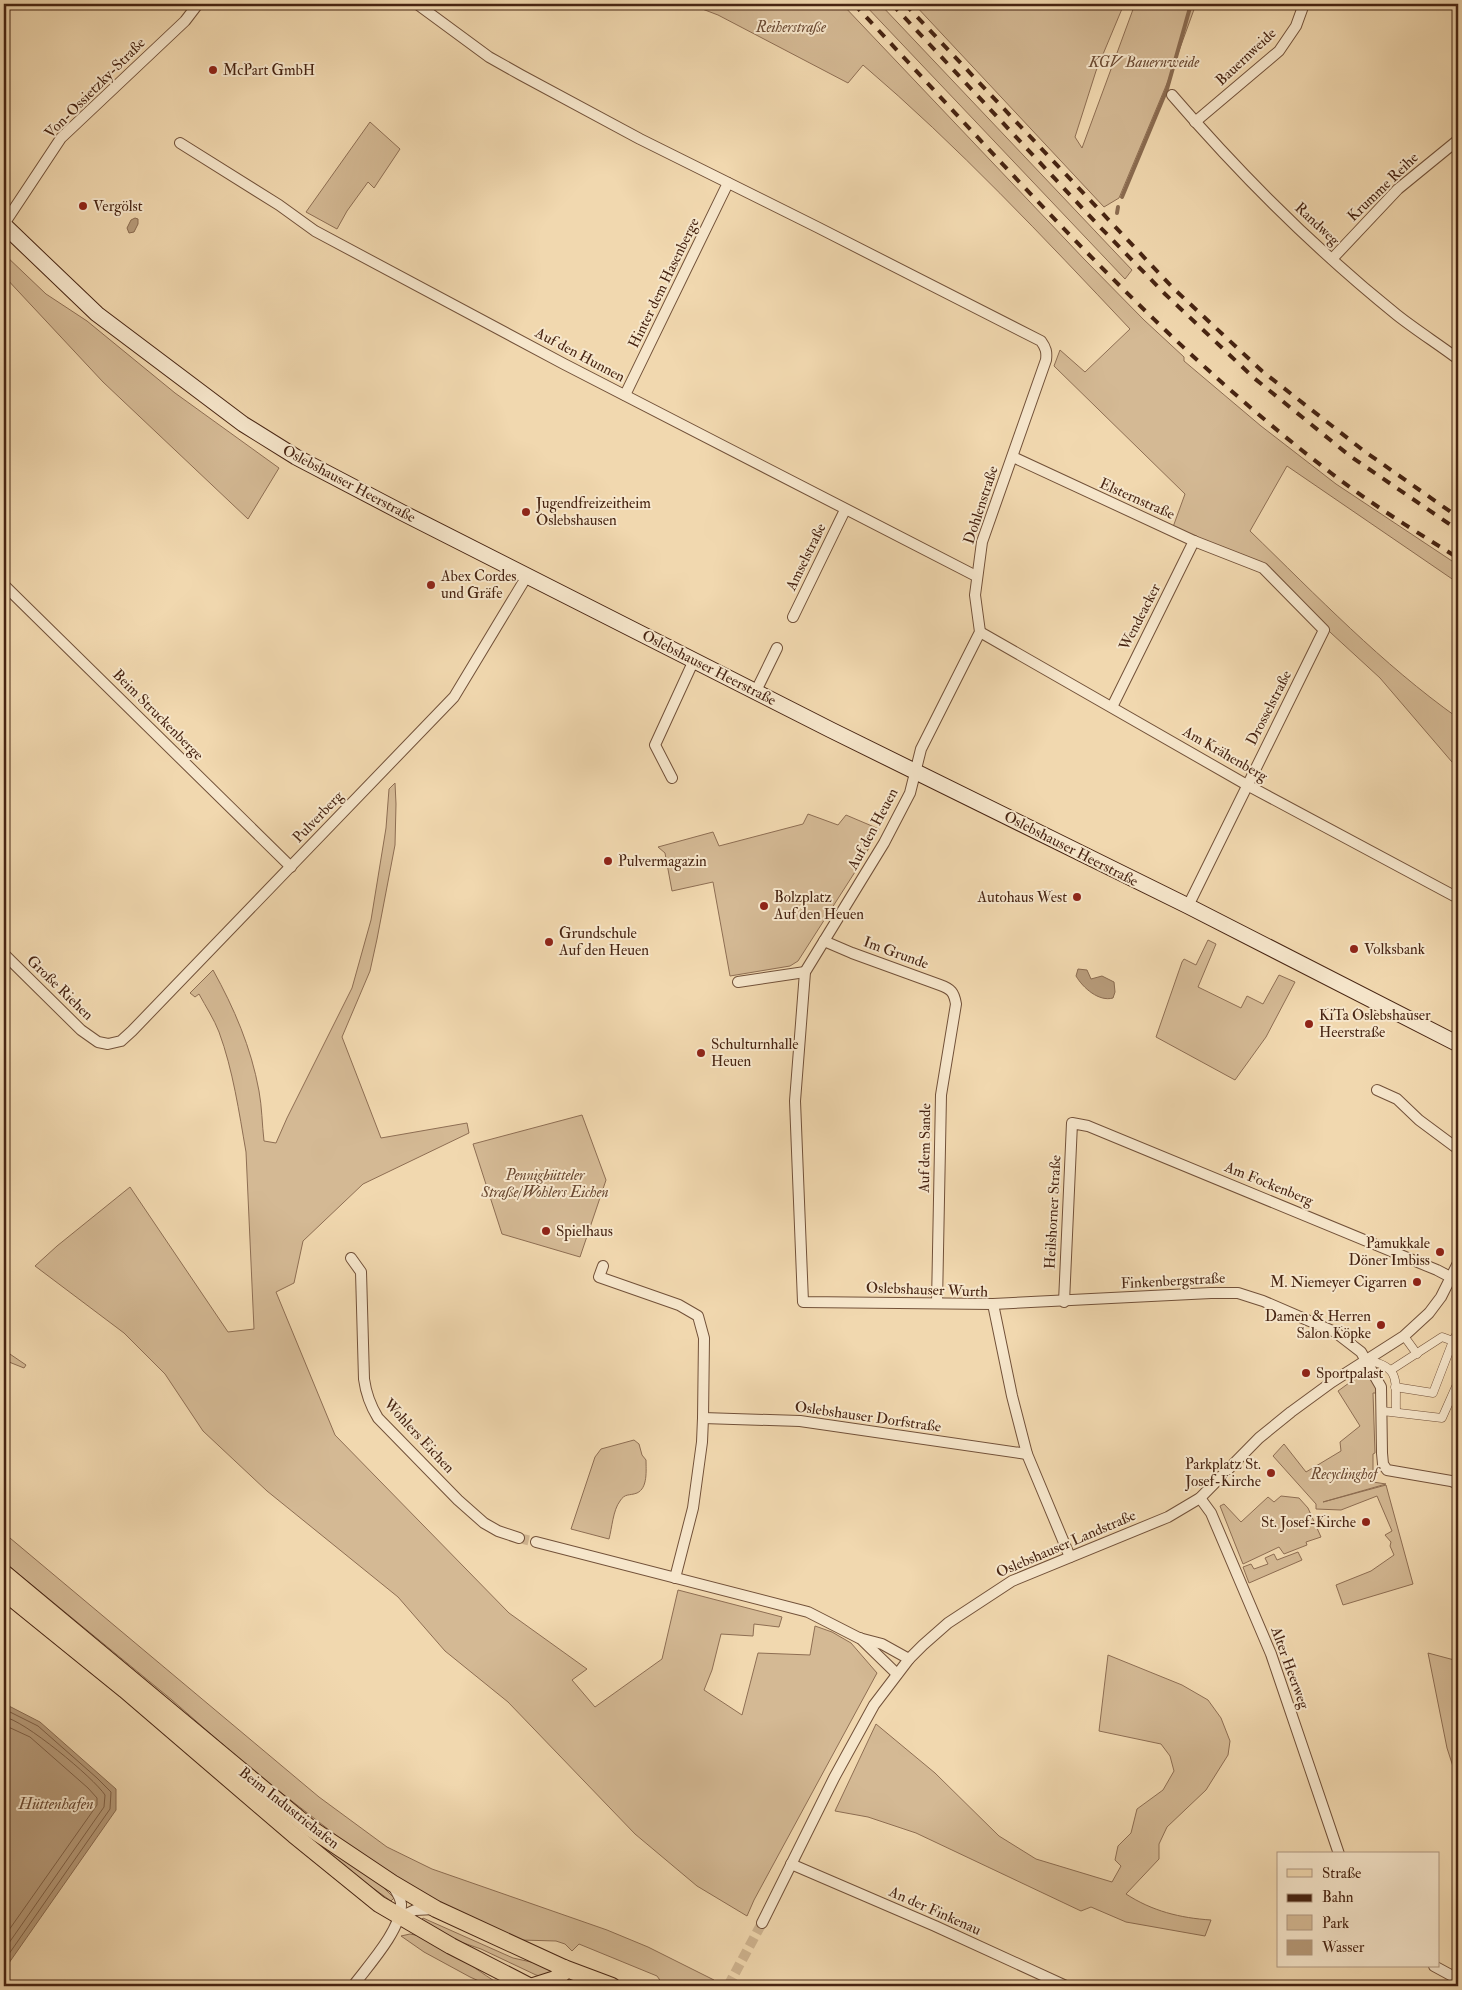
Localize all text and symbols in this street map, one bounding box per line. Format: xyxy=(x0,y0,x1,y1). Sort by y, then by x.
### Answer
park label: Reiherstraße xyxy=(755,18,827,37)
street label: Bauernweide xyxy=(1212,24,1280,90)
street label: Von-Ossietzky-Straße xyxy=(41,34,149,142)
park label: KGV Bauernweide xyxy=(1088,53,1200,72)
place label: McPart GmbH xyxy=(223,61,315,80)
marker: McPart GmbH xyxy=(207,64,219,76)
street label: Krumme Reihe xyxy=(1343,148,1423,226)
place label: Vergölst xyxy=(93,197,143,216)
street label: Randweg xyxy=(1291,198,1344,250)
marker: Vergölst xyxy=(77,200,89,212)
street label: Hinter dem Hasenberge xyxy=(624,215,704,351)
street label: Auf den Hunnen xyxy=(531,323,628,387)
street label: Oslebshauser Heerstraße xyxy=(279,441,419,527)
street label: Dohlenstraße xyxy=(959,463,1003,547)
street label: Elsternstraße xyxy=(1096,474,1178,524)
place label: Jugendfreizeitheim Oslebshausen xyxy=(535,494,651,530)
marker: Jugendfreizeitheim Oslebshausen xyxy=(520,506,532,518)
street label: Amselstraße xyxy=(781,520,830,595)
place label: Abex Cordes und Gräfe xyxy=(440,567,516,603)
marker: Abex Cordes und Gräfe xyxy=(425,579,437,591)
street label: Wendeacker xyxy=(1115,580,1165,655)
street label: Oslebshauser Heerstraße xyxy=(639,626,779,710)
street label: Beim Struckenberge xyxy=(108,665,208,765)
street label: Drosselstraße xyxy=(1242,667,1296,749)
street label: Am Krähenberg xyxy=(1178,722,1271,786)
street label: Auf den Heuen xyxy=(843,785,903,874)
street label: Pulverberg xyxy=(289,787,348,847)
street label: Oslebshauser Heerstraße xyxy=(1001,807,1141,891)
place label: Pulvermagazin xyxy=(618,852,707,871)
marker: Pulvermagazin xyxy=(602,855,614,867)
place label: Bolzplatz Auf den Heuen xyxy=(773,888,864,924)
place label: Autohaus West xyxy=(977,888,1067,907)
marker: Autohaus West xyxy=(1071,891,1083,903)
marker: Bolzplatz Auf den Heuen xyxy=(758,900,770,912)
place label: Grundschule Auf den Heuen xyxy=(558,924,649,960)
street label: Im Grunde xyxy=(861,932,931,974)
marker: Grundschule Auf den Heuen xyxy=(543,936,555,948)
place label: Volksbank xyxy=(1364,940,1425,959)
marker: Volksbank xyxy=(1348,943,1360,955)
street label: Große Riehen xyxy=(23,951,98,1025)
place label: KiTa Oslebshauser Heerstraße xyxy=(1319,1006,1431,1042)
marker: KiTa Oslebshauser Heerstraße xyxy=(1303,1018,1315,1030)
place label: Schulturnhalle Heuen xyxy=(711,1035,799,1071)
marker: Schulturnhalle Heuen xyxy=(695,1047,707,1059)
street label: Auf dem Sande xyxy=(915,1103,935,1194)
street label: Heilshorner Straße xyxy=(1041,1155,1065,1269)
street label: Am Fockenberg xyxy=(1221,1157,1317,1211)
park label: Pennigbütteler Straße/Wohlers Eichen xyxy=(480,1166,609,1202)
place label: Spielhaus xyxy=(556,1222,613,1242)
marker: Spielhaus xyxy=(540,1225,552,1237)
place label: Pamukkale Döner Imbiss xyxy=(1349,1234,1430,1270)
marker: Pamukkale Döner Imbiss xyxy=(1434,1246,1446,1258)
street label: Finkenbergstraße xyxy=(1120,1269,1226,1293)
place label: M. Niemeyer Cigarren xyxy=(1270,1273,1407,1292)
marker: M. Niemeyer Cigarren xyxy=(1411,1276,1423,1288)
street label: Oslebshauser Wurth xyxy=(866,1278,988,1302)
place label: Damen & Herren Salon Köpke xyxy=(1265,1307,1371,1344)
marker: Damen & Herren Salon Köpke xyxy=(1375,1319,1387,1331)
place label: Sportpalast xyxy=(1316,1364,1383,1384)
marker: Sportpalast xyxy=(1300,1367,1312,1379)
street label: Wohlers Eichen xyxy=(379,1394,459,1478)
street label: Oslebshauser Dorfstraße xyxy=(793,1397,943,1437)
place label: Parkplatz St. Josef-Kirche xyxy=(1184,1455,1261,1492)
park label: Recyclinghof xyxy=(1310,1465,1381,1484)
marker: Parkplatz St. Josef-Kirche xyxy=(1265,1467,1277,1479)
street label: Oslebshauser Landstraße xyxy=(993,1506,1139,1582)
place label: St. Josef-Kirche xyxy=(1261,1513,1356,1533)
marker: St. Josef-Kirche xyxy=(1360,1516,1372,1528)
street label: Alter Heerweg xyxy=(1266,1623,1314,1712)
street label: Beim Industriehafen xyxy=(235,1763,343,1853)
water label: Hüttenhafen xyxy=(17,1794,94,1814)
legend xyxy=(1277,1852,1440,1968)
text: Straße xyxy=(1322,1864,1361,1883)
street label: An der Finkenau xyxy=(885,1882,984,1940)
text: Bahn xyxy=(1322,1888,1354,1907)
text: Park xyxy=(1322,1914,1349,1933)
text: Wasser xyxy=(1321,1938,1365,1957)

